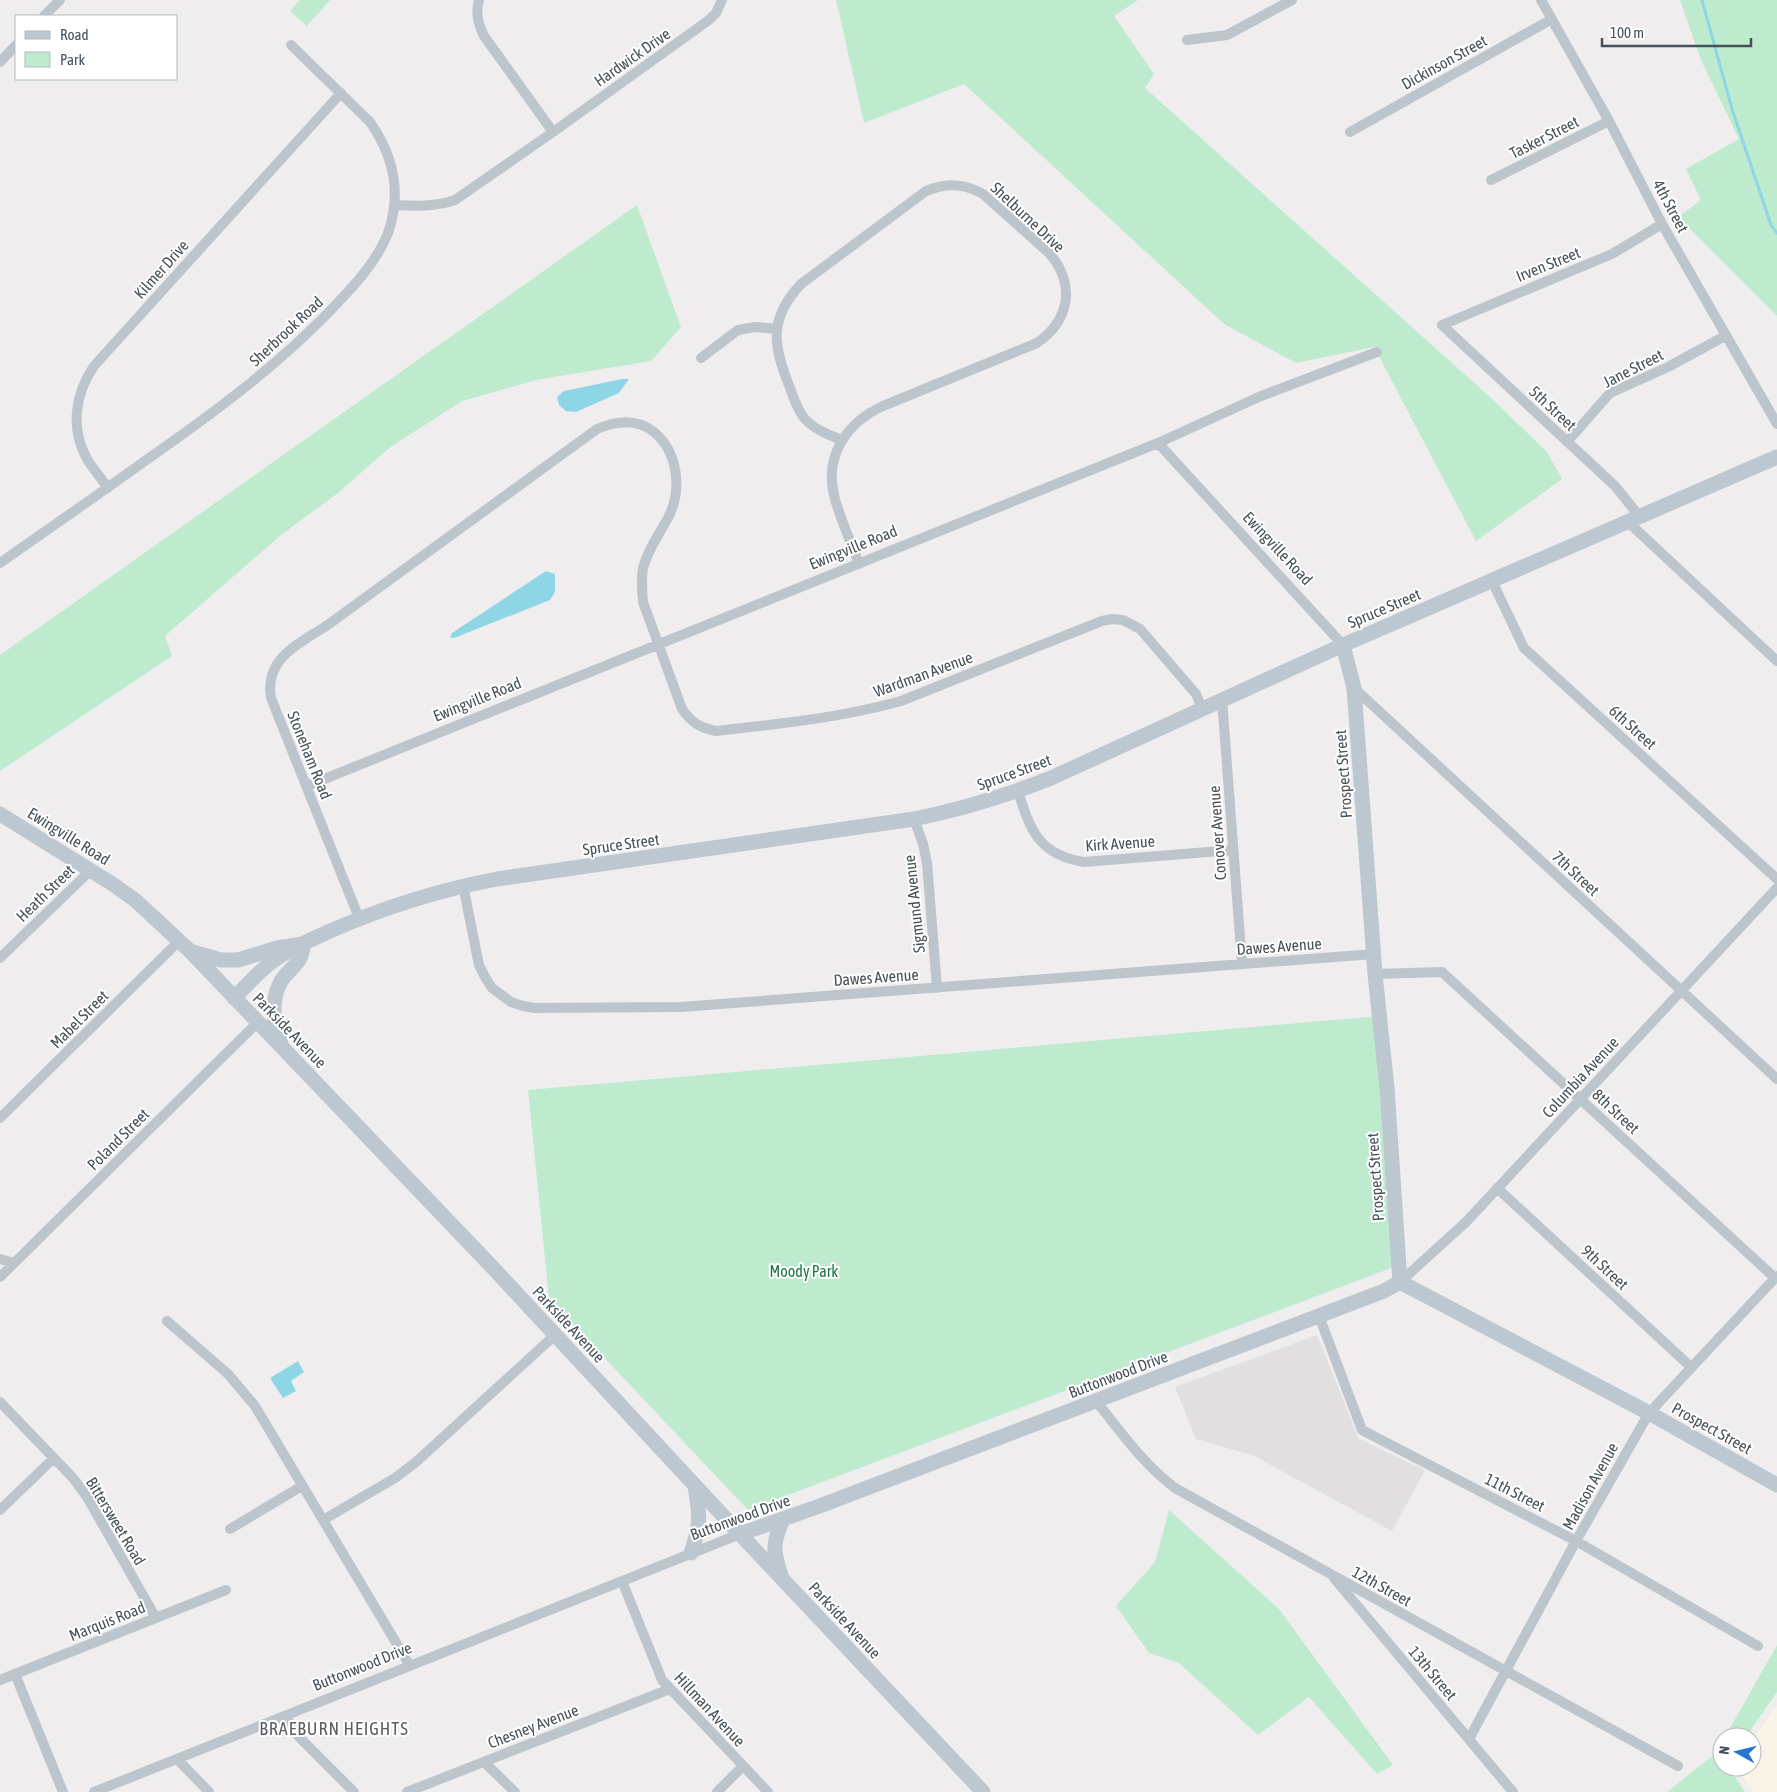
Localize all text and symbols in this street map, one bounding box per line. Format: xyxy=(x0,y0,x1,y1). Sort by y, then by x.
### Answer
legend xyxy=(15,15,178,80)
scale bar xyxy=(1602,15,1751,47)
street label: Hardwick Drive xyxy=(591,24,673,90)
text: 100 m xyxy=(1610,24,1644,41)
text: Road xyxy=(60,26,89,43)
street label: Dickinson Street xyxy=(1398,31,1490,93)
text: Park xyxy=(60,51,85,68)
street label: Tasker Street xyxy=(1507,112,1582,162)
street label: 4th Street xyxy=(1650,177,1693,236)
street label: Shelburne Drive xyxy=(987,178,1069,256)
street label: Kilmer Drive xyxy=(130,236,192,302)
street label: Irven Street xyxy=(1513,243,1583,285)
street label: Sherbrook Road xyxy=(246,293,326,369)
street label: Jane Street xyxy=(1600,345,1666,391)
street label: 5th Street xyxy=(1526,382,1580,434)
street label: Ewingville Road xyxy=(1239,508,1316,589)
street label: Ewingville Road xyxy=(806,521,900,574)
street label: Spruce Street xyxy=(1345,584,1424,632)
street label: Wardman Avenue xyxy=(871,648,975,700)
street label: Ewingville Road xyxy=(430,673,524,726)
street label: 6th Street xyxy=(1606,701,1661,753)
street label: Stoneham Road xyxy=(284,708,336,802)
street label: Prospect Street xyxy=(1331,729,1356,819)
street label: Spruce Street xyxy=(975,750,1054,795)
street label: Conover Avenue xyxy=(1205,785,1229,881)
street label: Ewingville Road xyxy=(24,804,113,869)
street label: Spruce Street xyxy=(582,830,661,859)
street label: Kirk Avenue xyxy=(1085,832,1155,854)
street label: 7th Street xyxy=(1549,847,1603,899)
street label: Sigmund Avenue xyxy=(900,854,929,954)
street label: Heath Street xyxy=(12,861,78,925)
street label: Dawes Avenue xyxy=(1236,934,1322,958)
street label: Dawes Avenue xyxy=(833,965,919,989)
street label: Mabel Street xyxy=(46,986,112,1052)
street label: Parkside Avenue xyxy=(250,989,330,1071)
street label: Columbia Avenue xyxy=(1538,1033,1622,1121)
street label: 8th Street xyxy=(1589,1085,1643,1137)
street label: Poland Street xyxy=(84,1104,153,1173)
street label: Prospect Street xyxy=(1363,1132,1388,1222)
street label: 9th Street xyxy=(1578,1241,1632,1293)
park label: Moody Park xyxy=(770,1262,838,1281)
street label: Parkside Avenue xyxy=(529,1282,609,1366)
street label: Buttonwood Drive xyxy=(1066,1347,1170,1401)
street label: Prospect Street xyxy=(1669,1399,1755,1458)
street label: Madison Avenue xyxy=(1559,1439,1621,1533)
street label: 11th Street xyxy=(1482,1469,1548,1515)
street label: Bittersweet Road xyxy=(83,1474,149,1568)
street label: Buttonwood Drive xyxy=(688,1491,792,1543)
street label: 12th Street xyxy=(1349,1562,1415,1610)
street label: Parkside Avenue xyxy=(805,1578,885,1662)
street label: Marquis Road xyxy=(66,1598,148,1645)
street label: Buttonwood Drive xyxy=(310,1638,414,1694)
street label: 13th Street xyxy=(1405,1642,1461,1704)
street label: Hillman Avenue xyxy=(671,1668,749,1750)
street label: Chesney Avenue xyxy=(485,1700,581,1753)
district label: BRAEBURN HEIGHTS xyxy=(259,1718,409,1739)
north arrow xyxy=(1712,1727,1762,1777)
text: N xyxy=(1716,1745,1733,1755)

